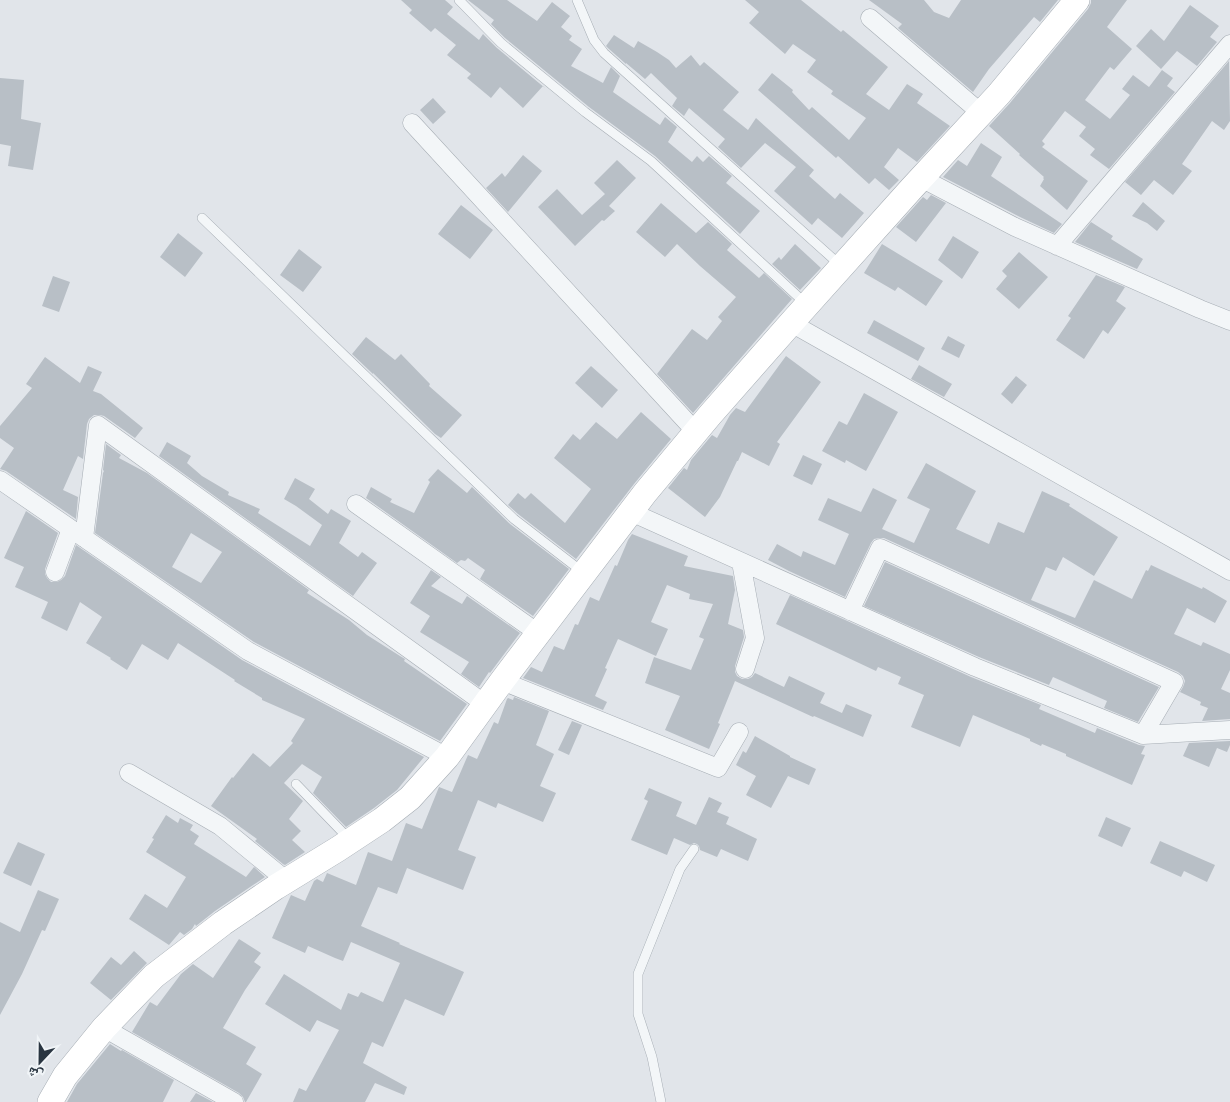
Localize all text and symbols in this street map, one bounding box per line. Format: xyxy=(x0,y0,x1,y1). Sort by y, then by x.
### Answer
north arrow xyxy=(15,1037,65,1087)
text: ش xyxy=(25,1063,45,1084)

